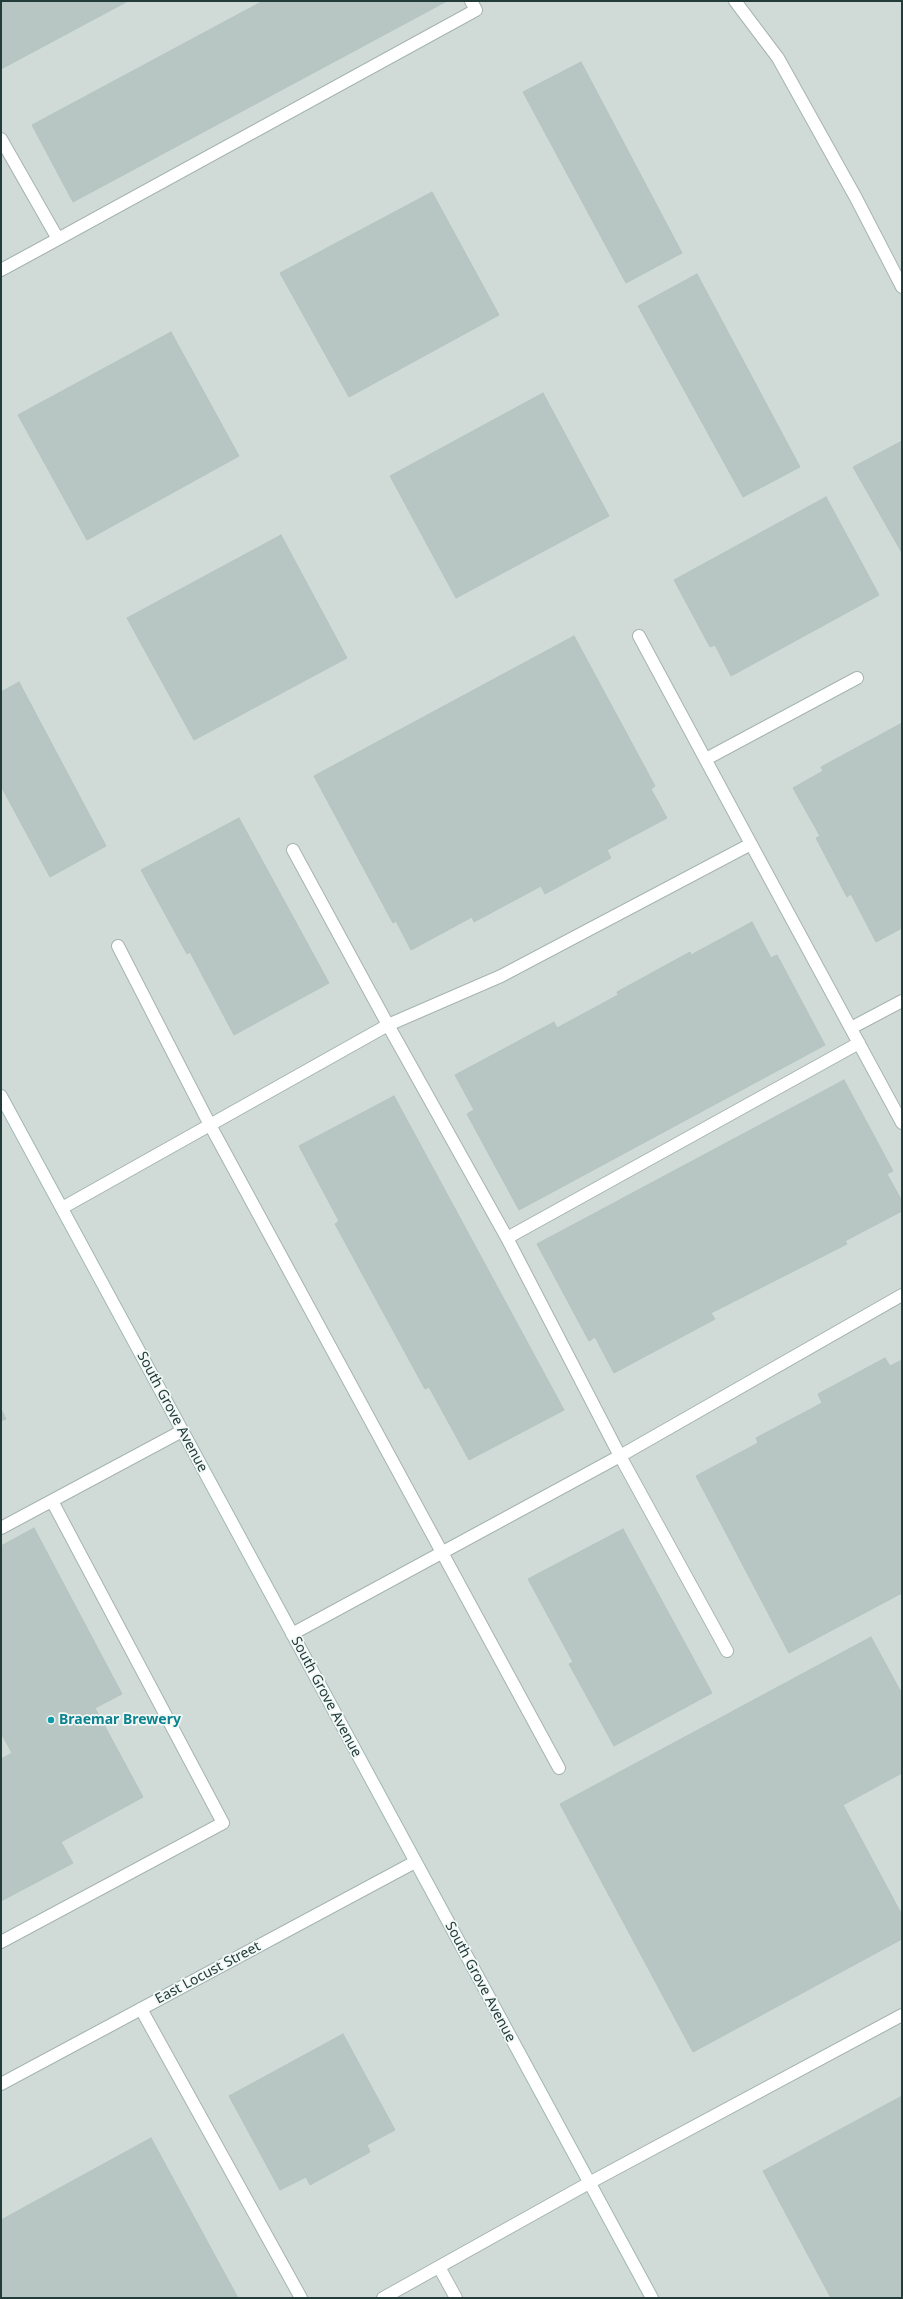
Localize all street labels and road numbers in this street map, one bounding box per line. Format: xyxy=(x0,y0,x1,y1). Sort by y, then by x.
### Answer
street label: South Grove Avenue xyxy=(133,1349,211,1475)
street label: South Grove Avenue xyxy=(287,1634,365,1760)
street label: South Grove Avenue xyxy=(441,1919,519,2045)
street label: East Locust Street xyxy=(153,1938,263,2008)

